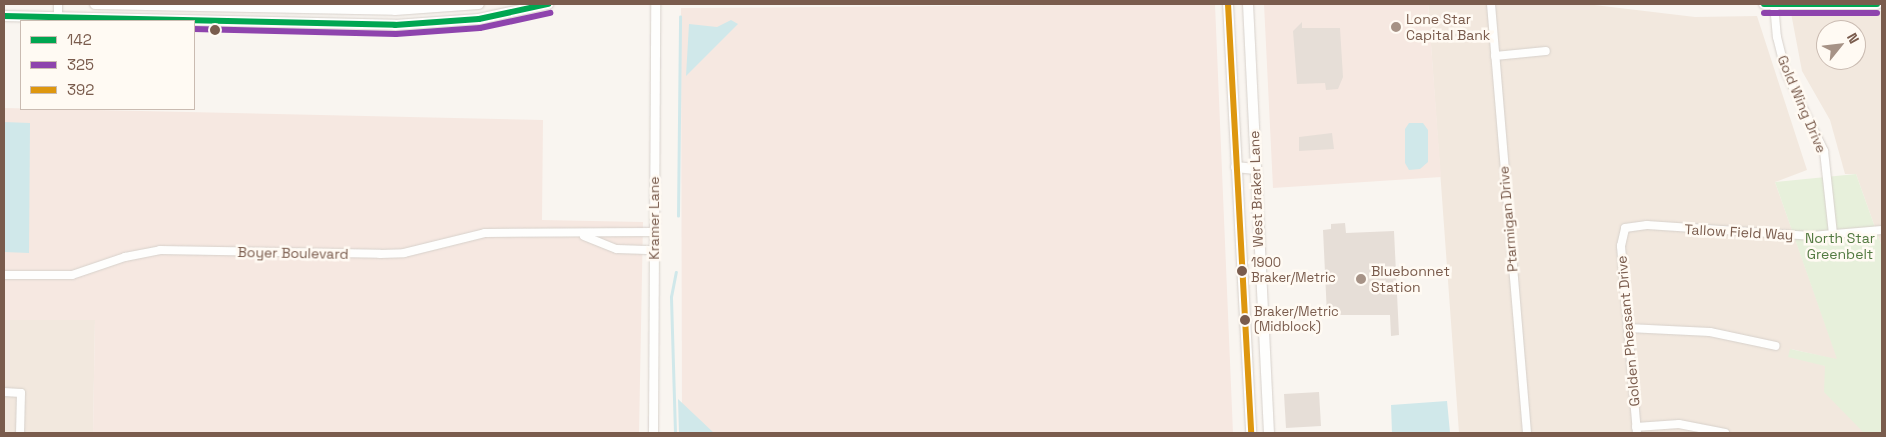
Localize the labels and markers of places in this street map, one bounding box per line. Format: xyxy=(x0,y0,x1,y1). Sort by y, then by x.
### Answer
place label: Lone Star Capital Bank xyxy=(1406,11,1490,44)
marker: Lone Star Capital Bank xyxy=(1390,21,1402,33)
unlabelled marker xyxy=(210,25,220,35)
place label: 1900 Braker/Metric xyxy=(1251,256,1336,287)
place label: Bluebonnet Station xyxy=(1371,263,1450,296)
marker: 1900 Braker/Metric xyxy=(1237,266,1247,276)
marker: Bluebonnet Station xyxy=(1355,273,1367,285)
place label: Braker/Metric (Midblock) xyxy=(1254,305,1339,336)
marker: Braker/Metric (Midblock) xyxy=(1240,315,1250,325)

